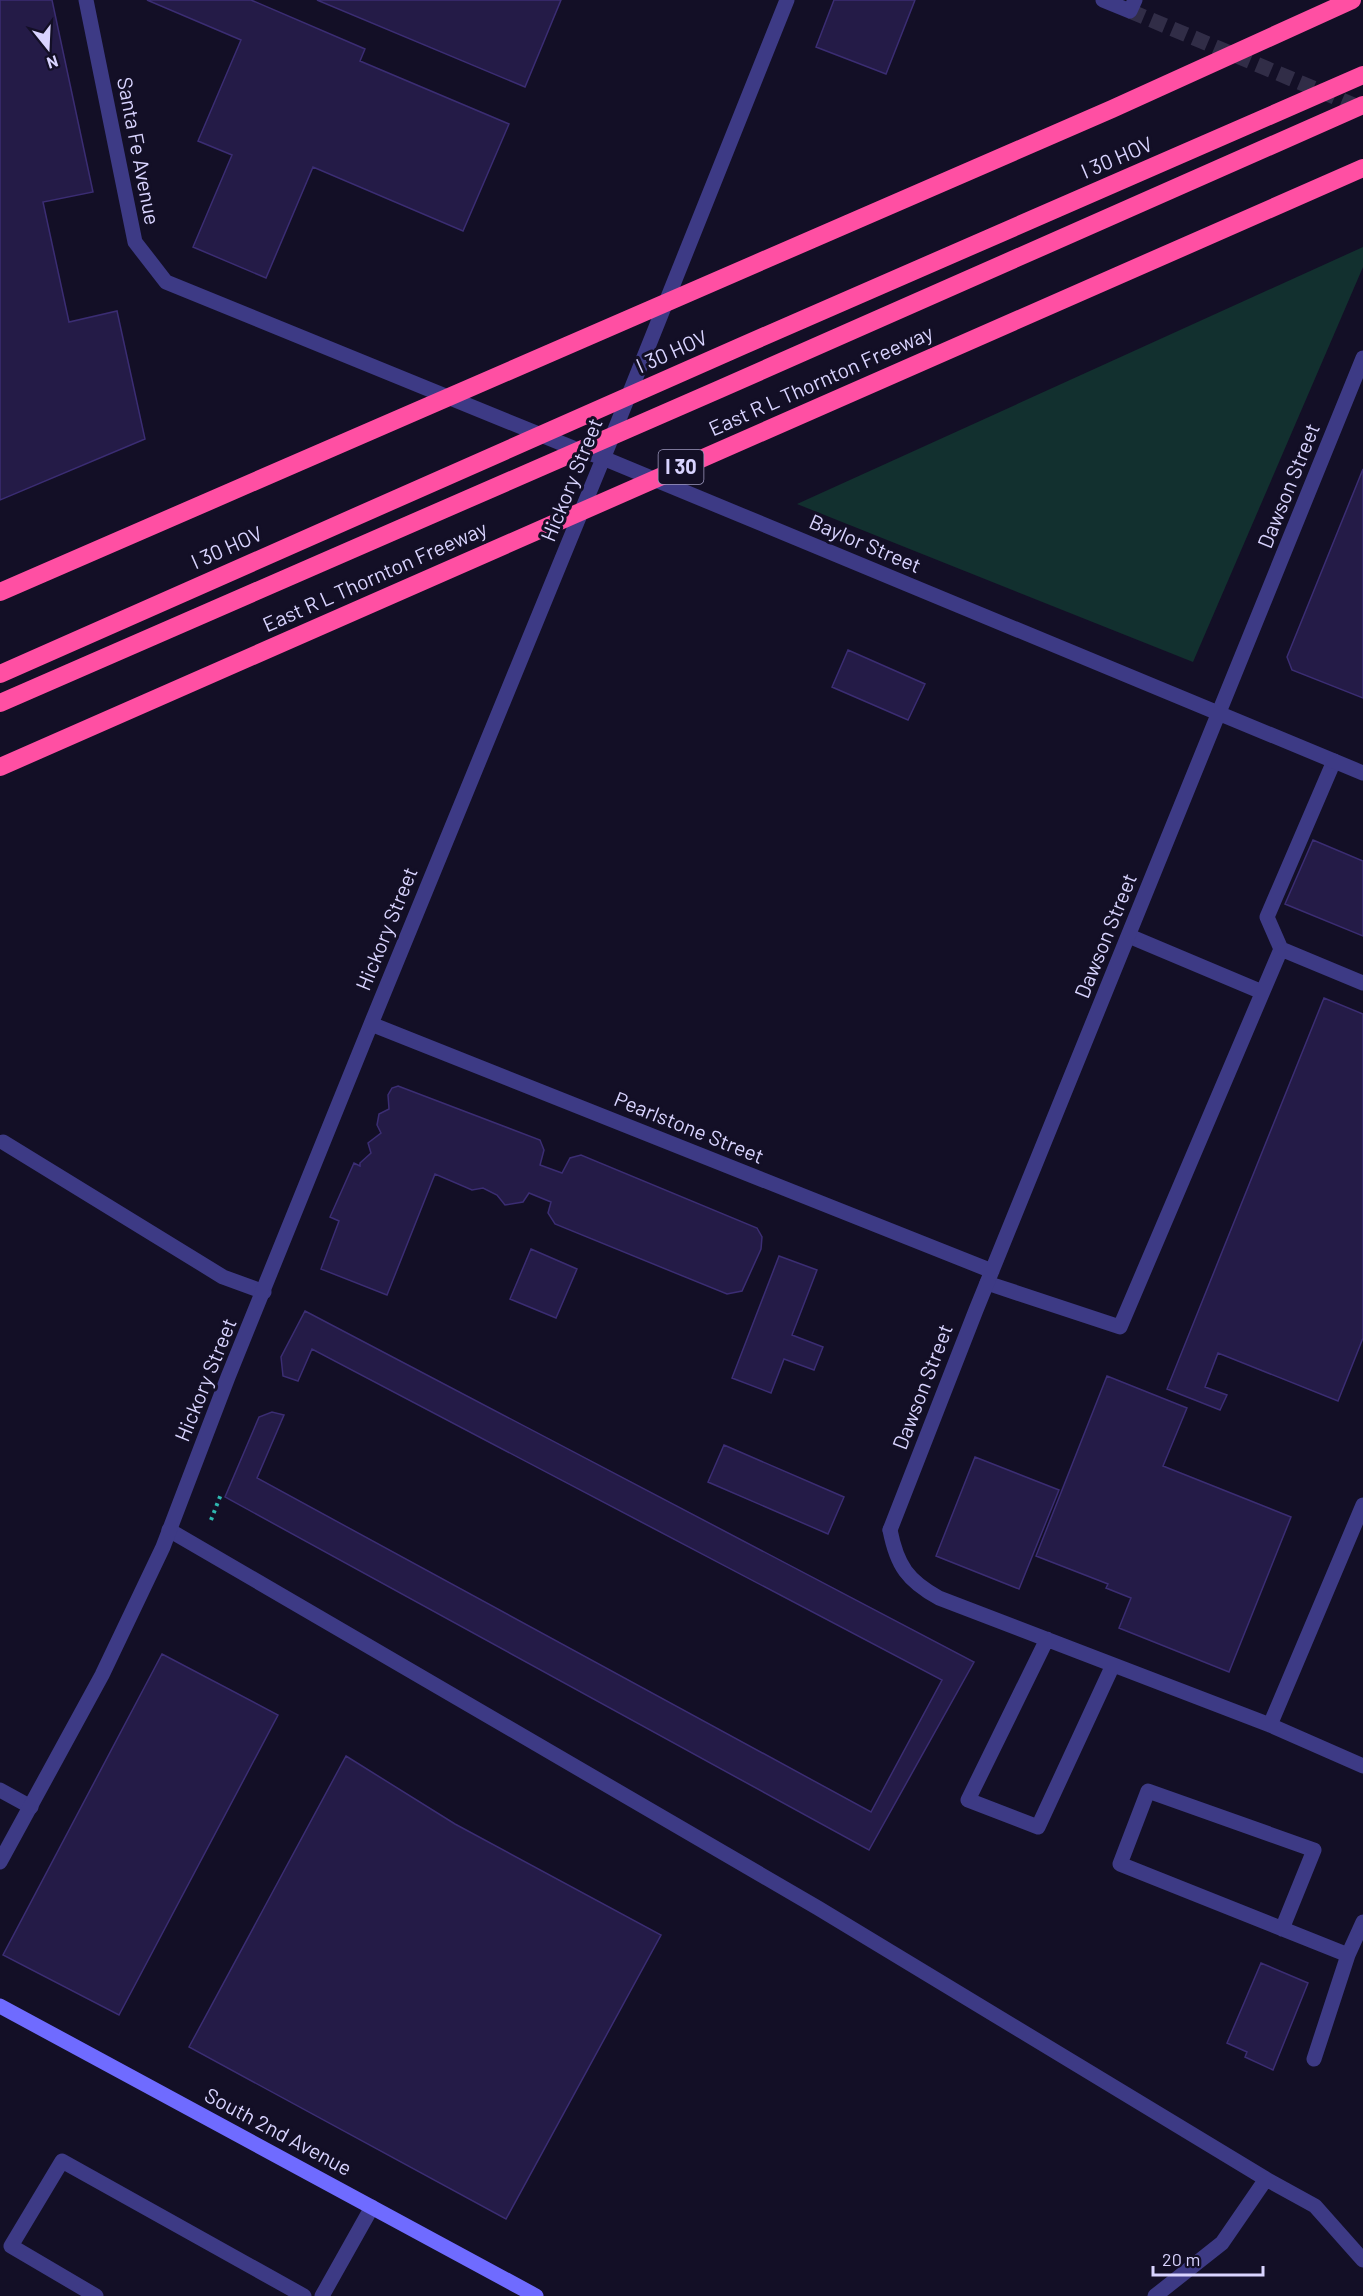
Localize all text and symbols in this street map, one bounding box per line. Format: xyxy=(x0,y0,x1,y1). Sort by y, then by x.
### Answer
north arrow xyxy=(18,18,78,78)
text: N xyxy=(45,52,61,73)
street label: Santa Fe Avenue xyxy=(113,75,166,227)
street label: I 30 HOV xyxy=(1077,130,1156,183)
street label: East R L Thornton Freeway xyxy=(704,319,937,440)
street label: I 30 HOV xyxy=(632,324,711,377)
street label: Hickory Street xyxy=(534,414,607,545)
street label: Dawson Street xyxy=(1251,419,1324,551)
road number: I 30 xyxy=(658,450,704,484)
street label: Baylor Street xyxy=(806,508,925,577)
street label: East R L Thornton Freeway xyxy=(258,515,491,636)
street label: I 30 HOV xyxy=(187,520,266,573)
street label: Hickory Street xyxy=(349,863,422,994)
street label: Dawson Street xyxy=(1068,869,1141,1001)
street label: Pearlstone Street xyxy=(611,1085,768,1168)
street label: Hickory Street xyxy=(168,1314,241,1445)
street label: Dawson Street xyxy=(886,1320,957,1453)
street label: South 2nd Avenue xyxy=(201,2081,357,2180)
scale bar xyxy=(1153,2239,1262,2277)
text: 20 m xyxy=(1162,2248,1200,2270)

